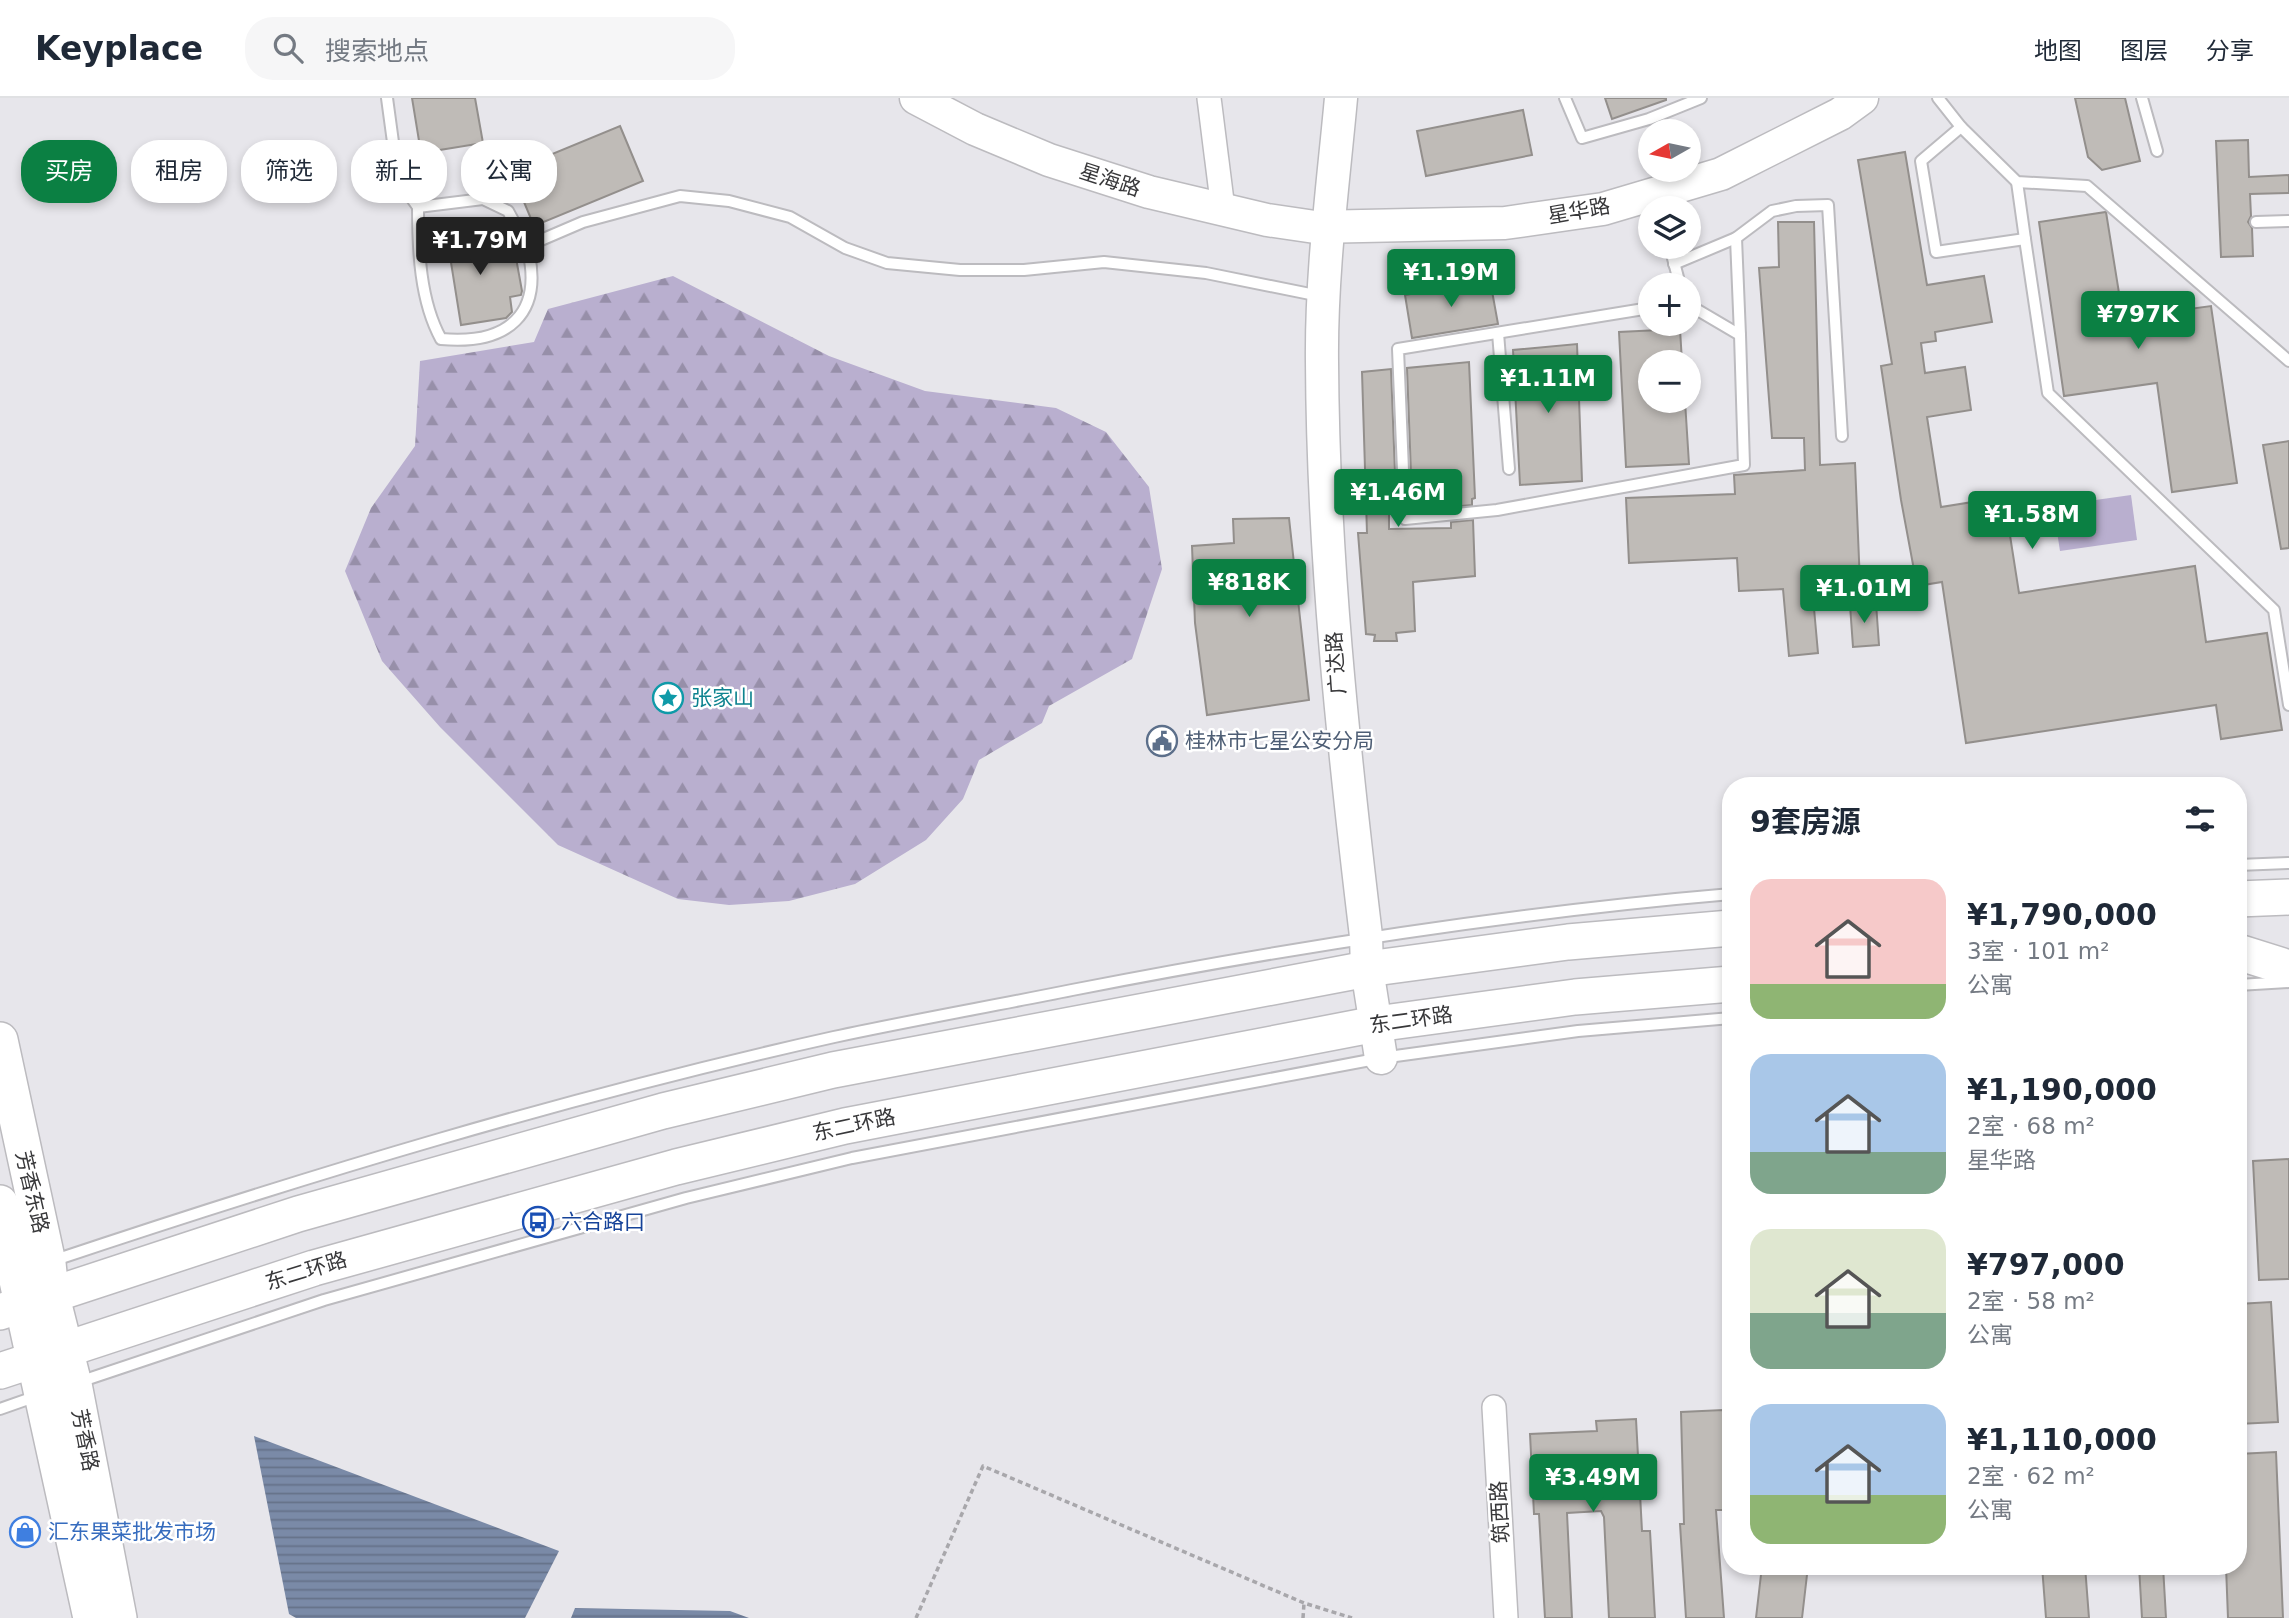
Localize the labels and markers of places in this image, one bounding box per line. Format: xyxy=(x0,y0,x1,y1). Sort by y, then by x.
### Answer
pin: ¥1.79M xyxy=(423,218,537,277)
pin: ¥1.19M xyxy=(1394,250,1508,309)
pin: ¥797K xyxy=(2089,292,2187,351)
pin: ¥1.11M xyxy=(1491,356,1605,415)
pin: ¥1.46M xyxy=(1341,470,1455,529)
pin: ¥1.58M xyxy=(1975,491,2089,551)
pin: ¥818K xyxy=(1200,560,1298,619)
pin: ¥1.01M xyxy=(1807,566,1921,625)
place icon: 张家山 xyxy=(651,681,685,715)
place label: 张家山 xyxy=(691,686,754,710)
public building icon: 桂林市七星公安分局 xyxy=(1145,724,1179,758)
place label: 桂林市七星公安分局 xyxy=(1185,729,1374,753)
bus stop icon: 六合路口 xyxy=(521,1205,555,1239)
place label: 六合路口 xyxy=(561,1210,645,1234)
pin: ¥3.49M xyxy=(1536,1454,1650,1514)
shop icon: 汇东果菜批发市场 xyxy=(8,1515,42,1549)
place label: 汇东果菜批发市场 xyxy=(48,1520,216,1544)

